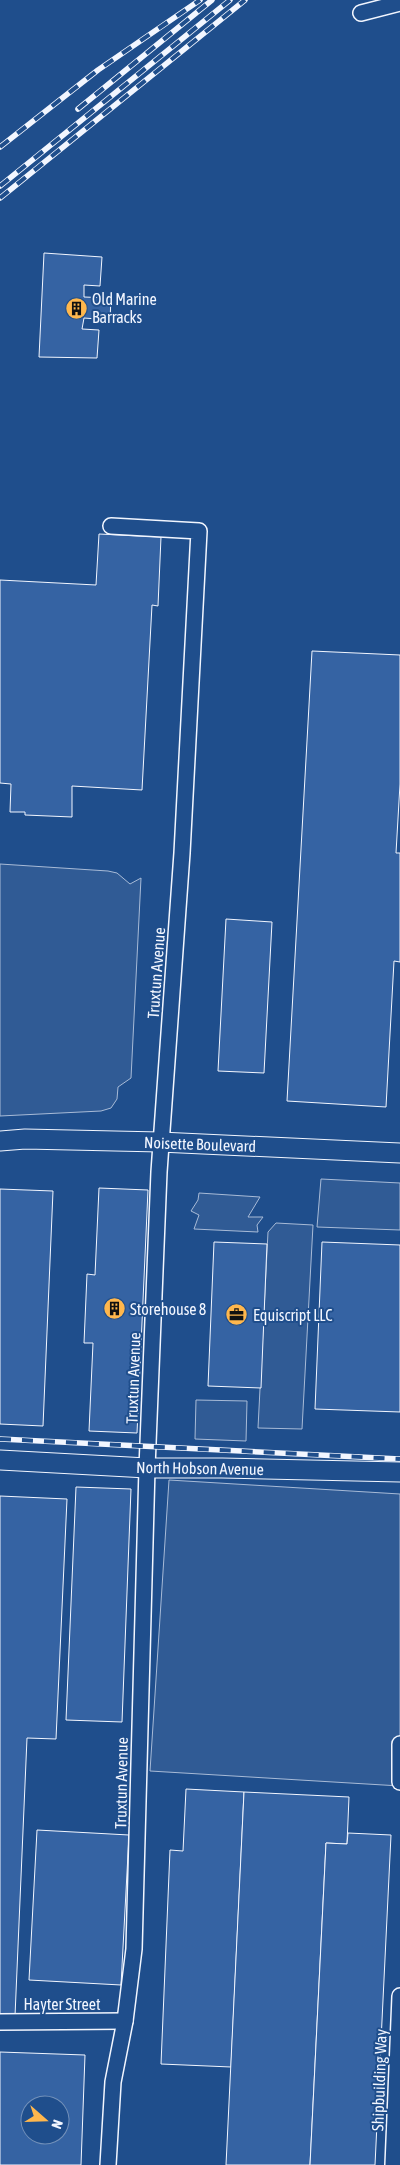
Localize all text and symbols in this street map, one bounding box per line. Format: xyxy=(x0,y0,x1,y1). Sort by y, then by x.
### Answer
place label: Old Marine Barracks xyxy=(92,290,157,326)
building icon: Old Marine Barracks xyxy=(64,296,88,320)
street label: Truxtun Avenue xyxy=(144,927,168,1019)
street label: Noisette Boulevard xyxy=(144,1133,256,1155)
building icon: Storehouse 8 xyxy=(102,1297,126,1321)
place label: Storehouse 8 xyxy=(130,1300,206,1318)
office icon: Equiscript LLC xyxy=(225,1303,249,1327)
place label: Equiscript LLC xyxy=(253,1306,332,1325)
street label: Truxtun Avenue xyxy=(122,1332,144,1424)
street label: North Hobson Avenue xyxy=(136,1458,264,1478)
street label: Truxtun Avenue xyxy=(111,1737,131,1829)
street label: Hayter Street xyxy=(23,1995,101,2014)
street label: Shipbuilding Way xyxy=(368,2028,391,2131)
north arrow xyxy=(20,2095,70,2145)
text: N xyxy=(48,2118,66,2131)

